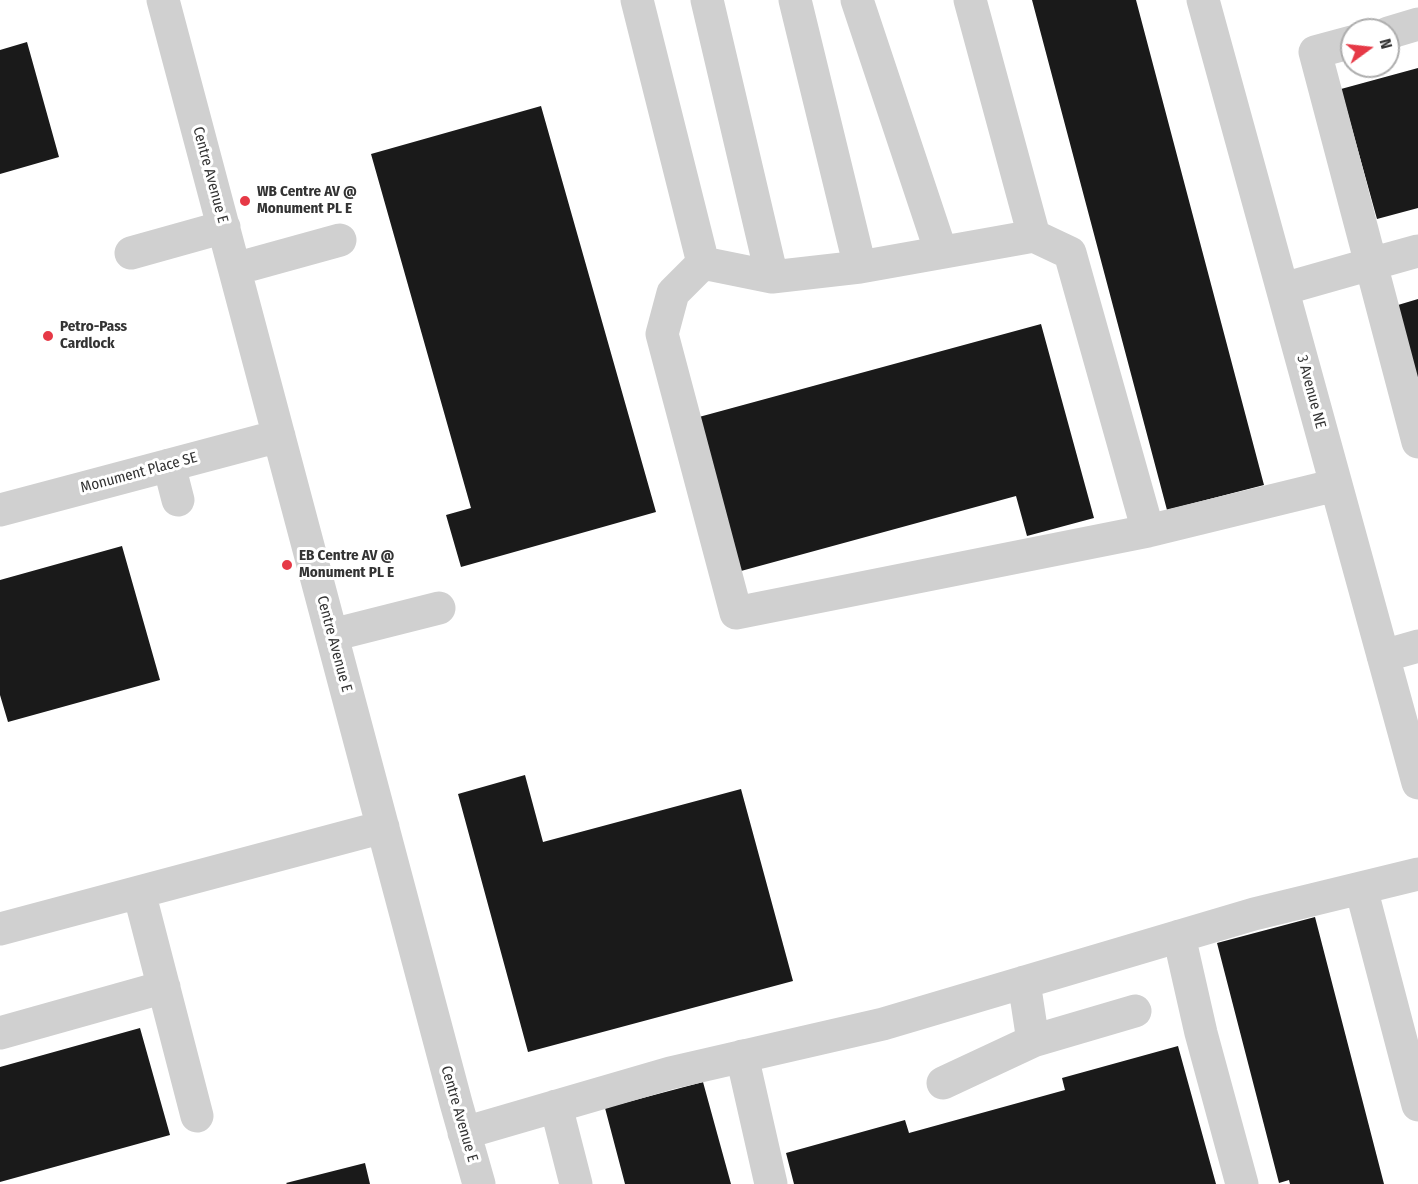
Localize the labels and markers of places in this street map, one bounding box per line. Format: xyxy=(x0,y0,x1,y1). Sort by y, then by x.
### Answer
place label: WB Centre AV @ Monument PL E xyxy=(257,183,357,218)
marker: WB Centre AV @ Monument PL E xyxy=(238,194,252,208)
place label: Petro-Pass Cardlock xyxy=(60,318,127,353)
marker: Petro-Pass Cardlock xyxy=(41,329,55,343)
place label: EB Centre AV @ Monument PL E xyxy=(299,547,394,582)
marker: EB Centre AV @ Monument PL E xyxy=(280,558,294,572)

